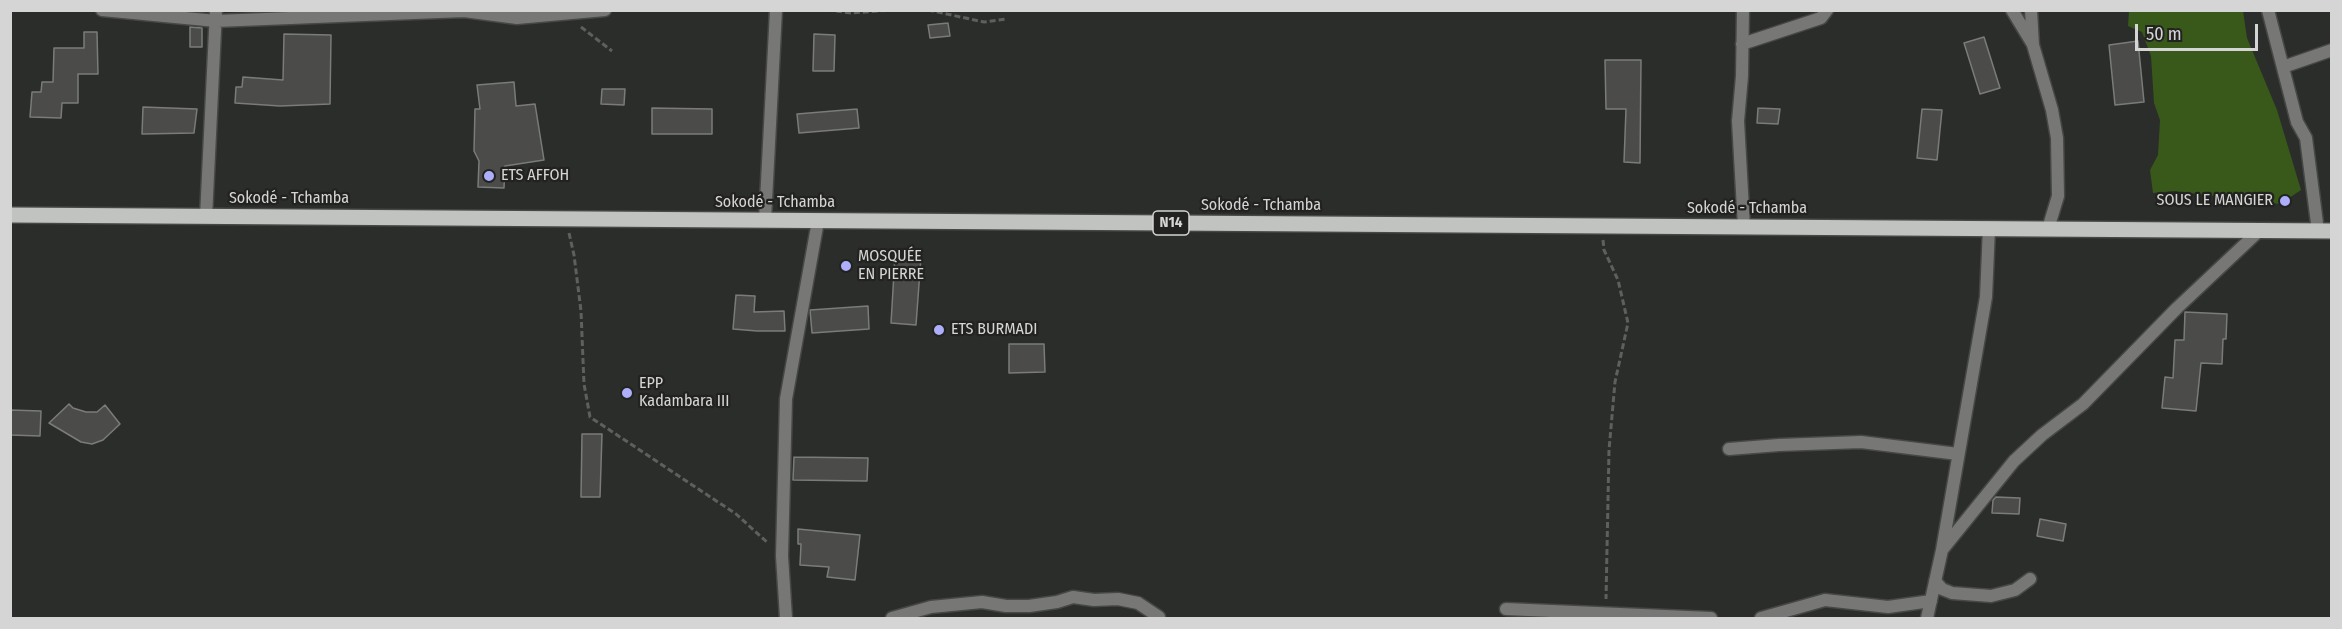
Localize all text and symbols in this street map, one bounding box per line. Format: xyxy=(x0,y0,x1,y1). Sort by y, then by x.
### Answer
scale bar xyxy=(2138,12,2261,50)
text: 50 m xyxy=(2146,23,2182,45)
place label: ETS AFFOH xyxy=(501,166,569,186)
marker: ETS AFFOH xyxy=(482,169,496,183)
street label: Sokodé - Tchamba xyxy=(229,189,349,209)
place label: SOUS LE MANGIER xyxy=(2157,191,2273,211)
street label: Sokodé - Tchamba xyxy=(715,193,835,213)
marker: SOUS LE MANGIER xyxy=(2278,194,2292,208)
street label: Sokodé - Tchamba xyxy=(1201,196,1321,216)
street label: Sokodé - Tchamba xyxy=(1687,199,1807,219)
road number: N14 xyxy=(1153,211,1189,235)
place label: MOSQUÉE EN PIERRE xyxy=(858,247,924,285)
marker: MOSQUÉE EN PIERRE xyxy=(839,259,853,273)
place label: ETS BURMADI xyxy=(951,320,1037,340)
marker: ETS BURMADI xyxy=(932,323,946,337)
place label: EPP Kadambara III xyxy=(639,374,729,412)
marker: EPP Kadambara III xyxy=(620,386,634,400)

